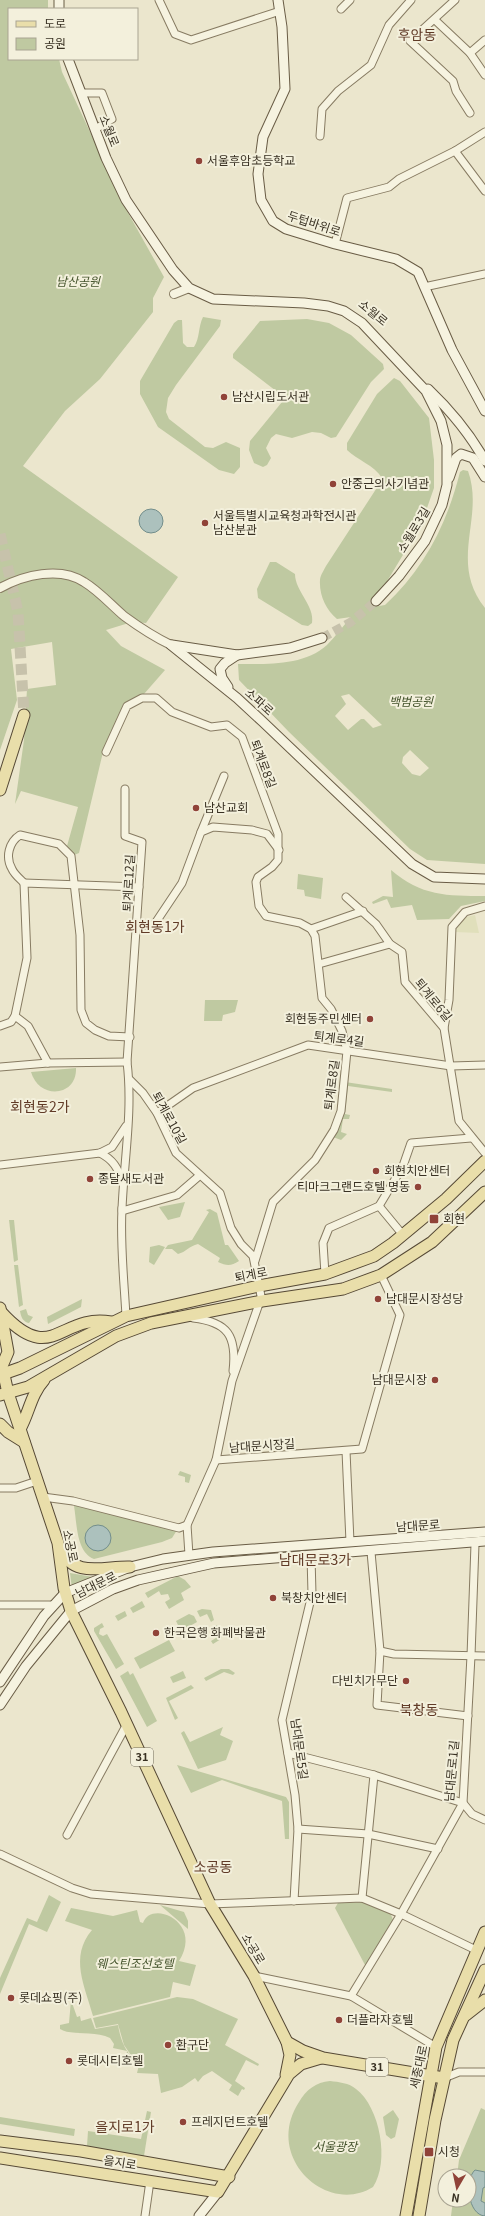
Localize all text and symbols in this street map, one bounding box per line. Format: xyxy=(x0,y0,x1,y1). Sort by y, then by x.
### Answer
legend xyxy=(8,8,138,60)
text: 도로 xyxy=(44,14,66,31)
district label: 후암동 xyxy=(398,24,436,44)
text: 공원 xyxy=(44,34,66,51)
street label: 소월로 xyxy=(96,112,124,149)
place label: 서울후암초등학교 xyxy=(207,151,295,168)
marker: 서울후암초등학교 xyxy=(194,156,204,166)
street label: 두텁바위로 xyxy=(286,206,343,239)
park label: 남산공원 xyxy=(56,272,101,289)
street label: 소월로 xyxy=(356,295,392,329)
place label: 남산시립도서관 xyxy=(232,387,309,404)
marker: 남산시립도서관 xyxy=(219,392,229,402)
place label: 안중근의사기념관 xyxy=(341,474,429,491)
marker: 안중근의사기념관 xyxy=(328,479,338,489)
street label: 소월로3길 xyxy=(392,503,433,555)
place label: 서울특별시교육청과학전시관 남산분관 xyxy=(213,506,357,537)
marker: 서울특별시교육청과학전시관 남산분관 xyxy=(200,518,210,528)
street label: 소파로 xyxy=(242,683,278,718)
park label: 백범공원 xyxy=(389,692,434,709)
street label: 퇴계로8길 xyxy=(247,737,281,790)
place label: 남산교회 xyxy=(204,798,248,815)
marker: 남산교회 xyxy=(191,803,201,813)
street label: 퇴계로12길 xyxy=(118,854,137,912)
district label: 회현동1가 xyxy=(125,916,185,936)
street label: 퇴계로6길 xyxy=(412,974,457,1024)
place label: 회현동주민센터 xyxy=(285,1009,362,1026)
marker: 회현동주민센터 xyxy=(365,1014,375,1024)
street label: 퇴계로4길 xyxy=(313,1026,365,1049)
street label: 퇴계로8길 xyxy=(319,1059,342,1111)
street label: 퇴계로10길 xyxy=(149,1088,192,1147)
district label: 회현동2가 xyxy=(10,1096,70,1116)
place label: 회현치안센터 xyxy=(384,1161,450,1178)
marker: 회현치안센터 xyxy=(371,1166,381,1176)
place label: 종달새도서관 xyxy=(98,1169,164,1186)
marker: 종달새도서관 xyxy=(85,1174,95,1184)
place label: 티마크그랜드호텔 명동 xyxy=(297,1177,410,1194)
marker: 티마크그랜드호텔 명동 xyxy=(413,1182,423,1192)
place label: 회현 xyxy=(443,1209,465,1226)
marker: 회현 xyxy=(428,1213,440,1225)
street label: 퇴계로 xyxy=(233,1262,269,1285)
place label: 남대문시장성당 xyxy=(386,1289,463,1306)
marker: 남대문시장성당 xyxy=(373,1294,383,1304)
place label: 남대문시장 xyxy=(372,1370,427,1387)
marker: 남대문시장 xyxy=(430,1375,440,1385)
street label: 남대문시장길 xyxy=(228,1434,296,1455)
street label: 남대문로 xyxy=(395,1514,441,1535)
street label: 소공로 xyxy=(60,1528,83,1564)
district label: 남대문로3가 xyxy=(279,1549,351,1569)
street label: 남대문로 xyxy=(72,1566,119,1601)
place label: 북창치안센터 xyxy=(281,1588,347,1605)
marker: 북창치안센터 xyxy=(268,1593,278,1603)
place label: 한국은행 화폐박물관 xyxy=(164,1623,266,1640)
marker: 한국은행 화폐박물관 xyxy=(151,1628,161,1638)
place label: 다빈치가무단 xyxy=(332,1671,398,1688)
marker: 다빈치가무단 xyxy=(401,1676,411,1686)
district label: 북창동 xyxy=(400,1699,438,1719)
street label: 남대문로5길 xyxy=(288,1717,313,1781)
street label: 남대문로1길 xyxy=(439,1739,462,1802)
road number: 31 xyxy=(131,1748,153,1766)
district label: 소공동 xyxy=(194,1856,232,1876)
street label: 소공로 xyxy=(238,1930,270,1967)
park label: 웨스틴조선호텔 xyxy=(96,1954,176,1971)
place label: 롯데쇼핑(주) xyxy=(19,1988,82,2005)
marker: 롯데쇼핑(주) xyxy=(6,1993,16,2003)
place label: 더플라자호텔 xyxy=(347,2010,413,2027)
marker: 더플라자호텔 xyxy=(334,2015,344,2025)
place label: 환구단 xyxy=(176,2035,209,2052)
marker: 환구단 xyxy=(163,2040,173,2050)
street label: 세종대로 xyxy=(405,2043,430,2090)
place label: 롯데시티호텔 xyxy=(77,2051,143,2068)
marker: 롯데시티호텔 xyxy=(64,2056,74,2066)
road number: 31 xyxy=(366,2058,388,2076)
place label: 프레지던트호텔 xyxy=(191,2112,268,2129)
district label: 을지로1가 xyxy=(95,2116,155,2136)
marker: 프레지던트호텔 xyxy=(178,2117,188,2127)
park label: 서울광장 xyxy=(313,2137,359,2154)
place label: 시청 xyxy=(438,2142,460,2159)
marker: 시청 xyxy=(423,2146,435,2158)
street label: 을지로 xyxy=(103,2151,138,2173)
north arrow xyxy=(437,2168,477,2208)
text: N xyxy=(450,2190,461,2207)

